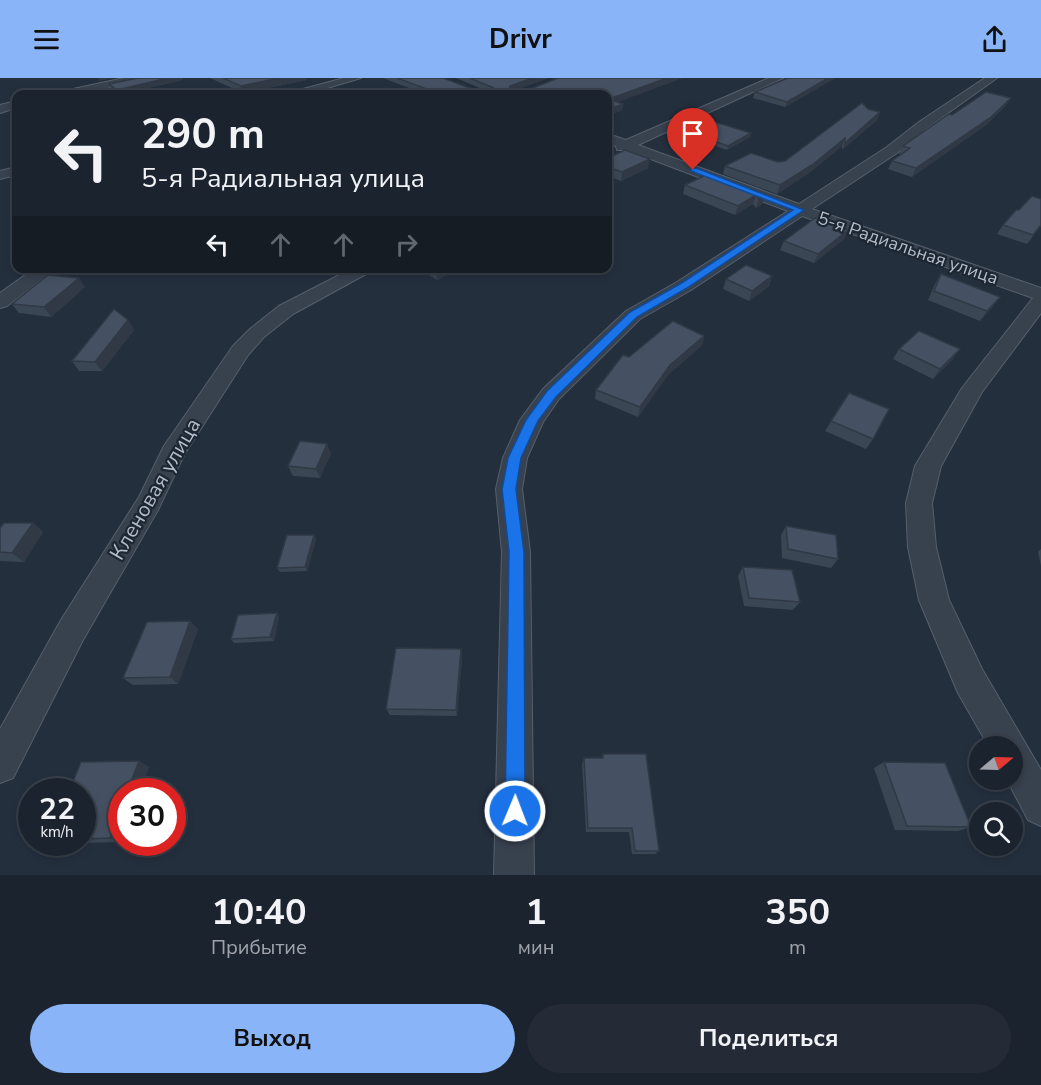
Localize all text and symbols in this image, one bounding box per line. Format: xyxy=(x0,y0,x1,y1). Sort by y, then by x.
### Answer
text: Drivr xyxy=(489,21,552,58)
icon: menu xyxy=(30,23,63,56)
icon: share xyxy=(978,23,1011,56)
text: 290 m xyxy=(141,106,265,163)
pin xyxy=(667,108,718,170)
icon: left xyxy=(42,114,120,192)
icon: arrive xyxy=(676,117,709,150)
text: 5-я Радиальная улица xyxy=(141,160,425,197)
street label: 5-я Радиальная улица xyxy=(815,206,1001,290)
icon: left xyxy=(201,228,234,261)
icon: ahead xyxy=(264,228,297,261)
icon: ahead xyxy=(327,228,360,261)
icon: right xyxy=(390,228,423,261)
street label: Кленовая улица xyxy=(103,413,207,565)
north arrow xyxy=(969,736,1023,790)
map controls xyxy=(969,736,1023,856)
speed limit sign: 30 xyxy=(108,778,186,856)
position arrow xyxy=(483,779,547,843)
text: 22 xyxy=(39,789,75,830)
button: search xyxy=(969,802,1023,856)
text: km/h xyxy=(40,822,74,842)
text: 10:40 xyxy=(211,888,307,937)
text: 1 xyxy=(525,888,547,937)
text: 350 xyxy=(765,888,830,937)
text: Прибытие xyxy=(211,934,307,961)
text: мин xyxy=(518,934,554,961)
text: m xyxy=(789,934,806,961)
button: Выход xyxy=(30,1004,515,1073)
button: Поделиться xyxy=(527,1004,1011,1073)

